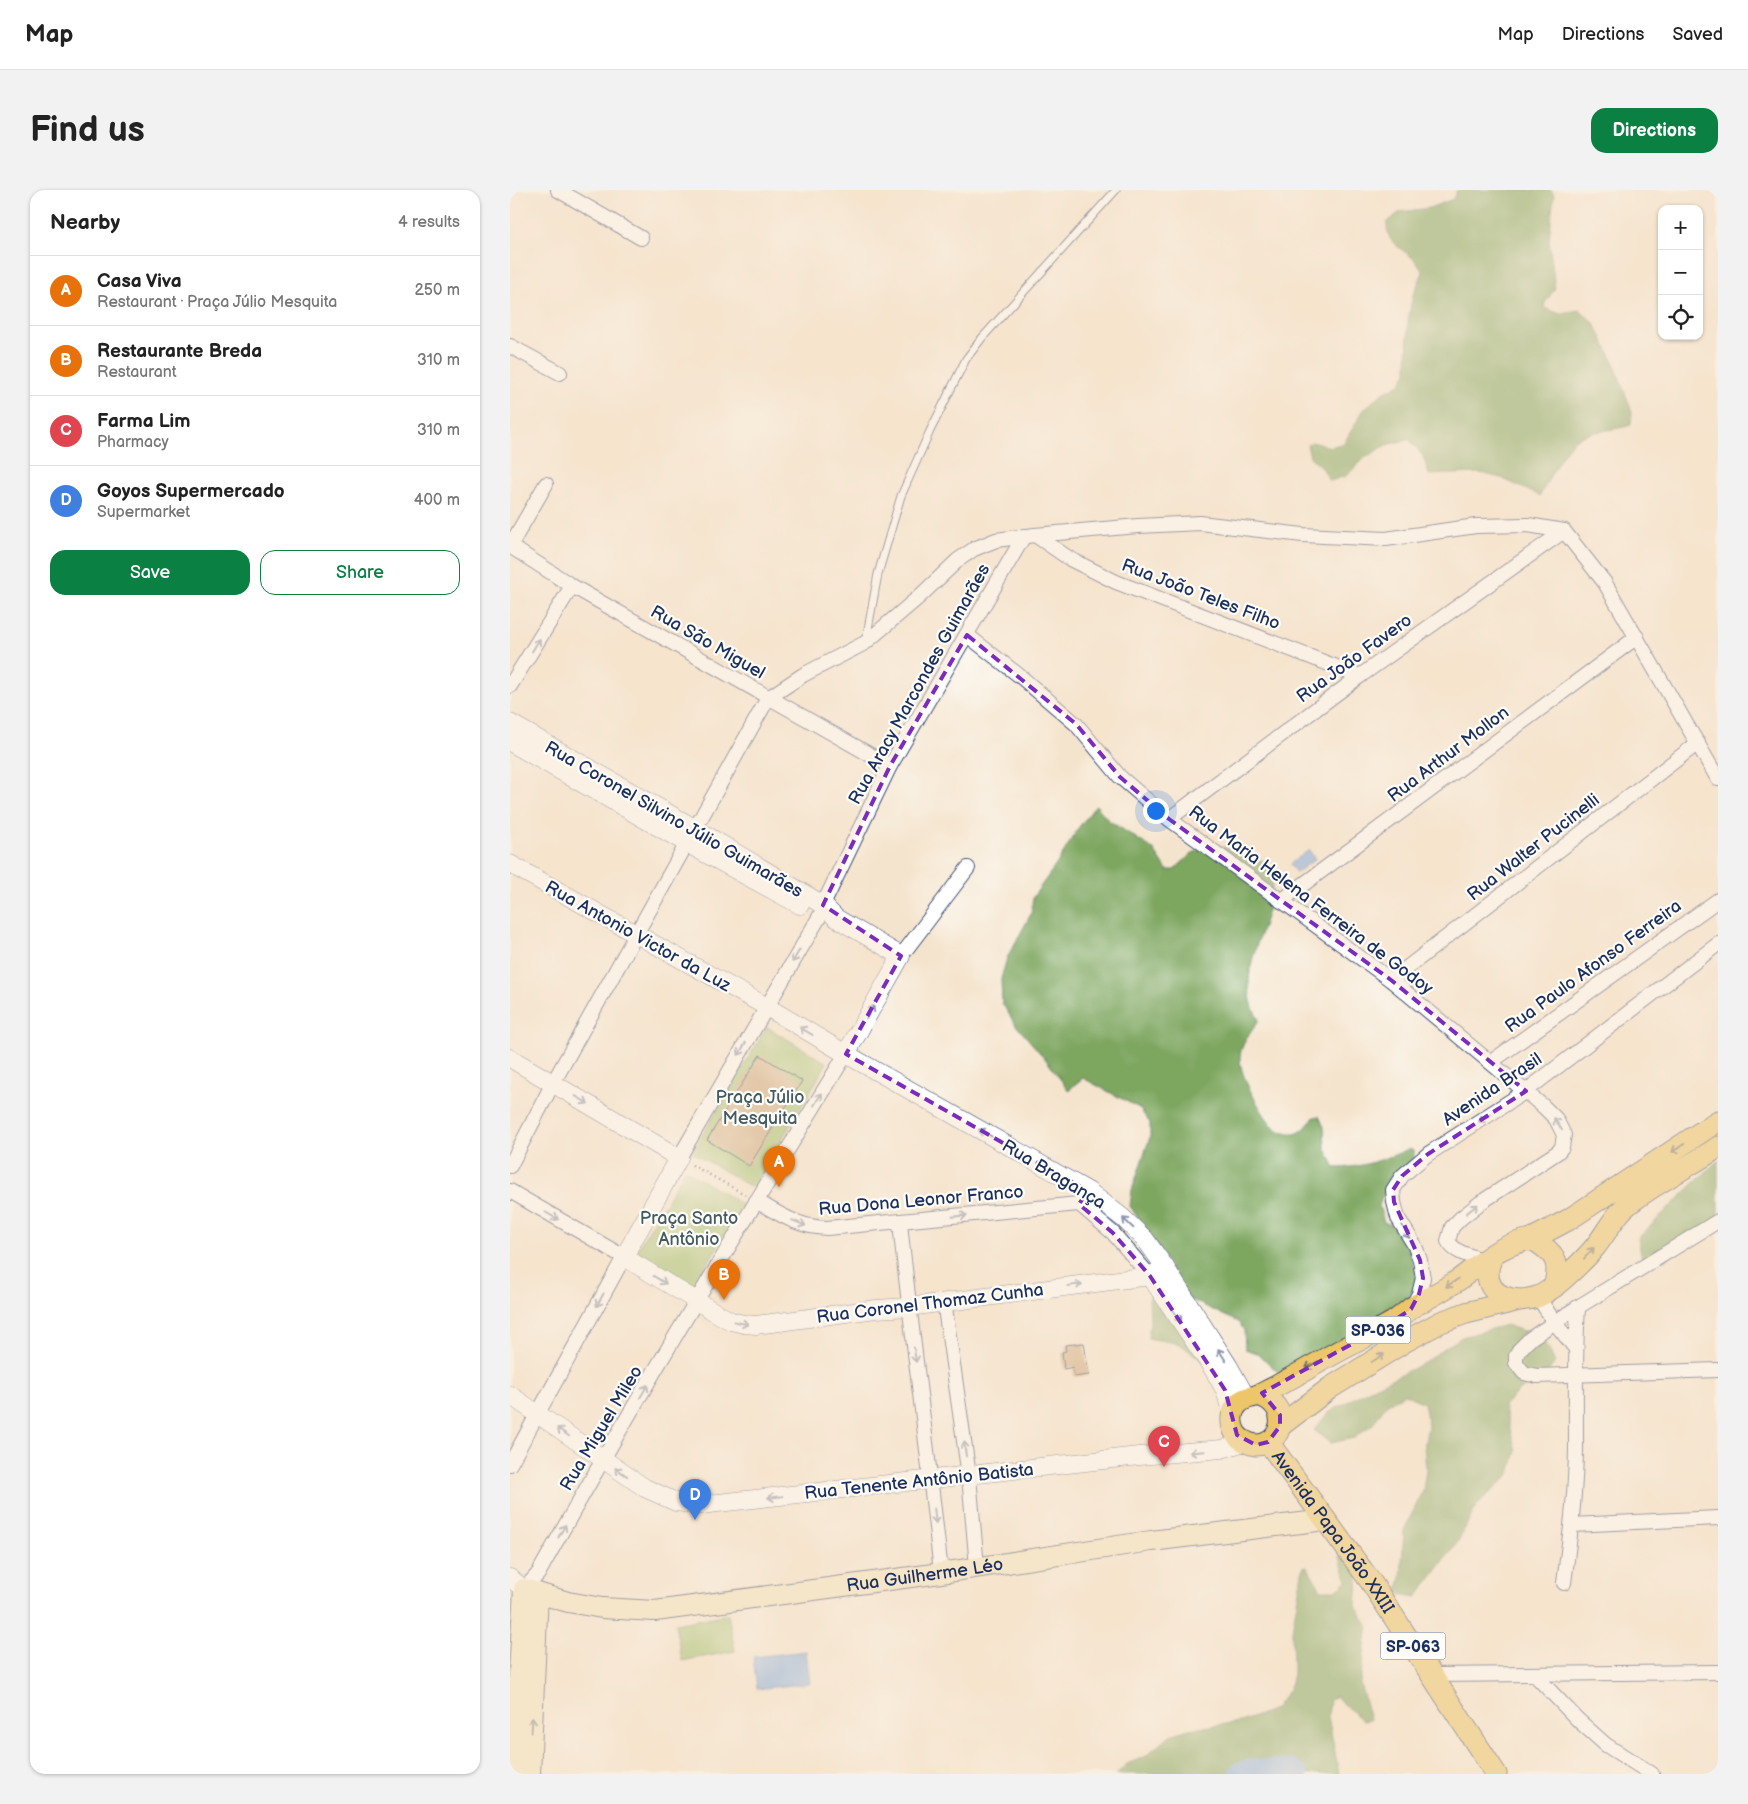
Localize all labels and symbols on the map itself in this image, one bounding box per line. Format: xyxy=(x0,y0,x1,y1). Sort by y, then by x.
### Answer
street label: Rua João Teles Filho xyxy=(1119,555,1283,634)
street label: Rua Aracy Marcondes Guimarães xyxy=(844,560,995,808)
street label: Rua São Miguel xyxy=(647,601,769,684)
street label: Rua João Favero xyxy=(1293,610,1416,707)
one-way arrow xyxy=(530,638,541,652)
street label: Rua Arthur Mollon xyxy=(1384,702,1513,807)
street label: Rua Coronel Silvino Júlio Guimarães xyxy=(541,737,806,902)
street label: Rua Walter Pucinelli xyxy=(1463,789,1604,906)
your location xyxy=(1143,798,1169,824)
street label: Rua Maria Helena Ferreira de Godoy xyxy=(1184,802,1438,1000)
street label: Rua Antonio Victor da Luz xyxy=(541,877,735,996)
street label: Rua Paulo Afonso Ferreira xyxy=(1501,895,1685,1037)
one-way arrow xyxy=(791,949,801,963)
one-way arrow xyxy=(866,1005,875,1020)
one-way arrow xyxy=(800,1025,814,1035)
one-way arrow xyxy=(737,1042,747,1056)
street label: Avenida Brasil xyxy=(1439,1049,1546,1130)
park label: Praça Júlio Mesquita xyxy=(715,1087,805,1129)
one-way arrow xyxy=(814,1093,824,1107)
one-way arrow xyxy=(575,1096,589,1106)
one-way arrow xyxy=(1478,1113,1492,1123)
one-way arrow xyxy=(1553,1117,1564,1131)
one-way arrow xyxy=(978,1128,993,1137)
street label: Rua Bragança xyxy=(998,1135,1109,1214)
one-way arrow xyxy=(1671,1143,1685,1153)
pin: A xyxy=(763,1146,795,1187)
street label: Rua Dona Leonor Franco xyxy=(818,1181,1024,1220)
one-way arrow xyxy=(1465,1203,1478,1214)
park label: Praça Santo Antônio xyxy=(640,1208,738,1250)
one-way arrow xyxy=(545,1211,560,1221)
one-way arrow xyxy=(952,1212,968,1221)
one-way arrow xyxy=(1122,1217,1134,1229)
one-way arrow xyxy=(791,1219,806,1229)
one-way arrow xyxy=(1401,1225,1411,1239)
one-way arrow xyxy=(1584,1247,1595,1260)
pin: B xyxy=(708,1259,740,1300)
one-way arrow xyxy=(653,1275,667,1285)
street label: Rua Coronel Thomaz Cunha xyxy=(815,1279,1045,1328)
one-way arrow xyxy=(1446,1279,1460,1289)
one-way arrow xyxy=(1067,1280,1083,1290)
one-way arrow xyxy=(595,1292,604,1307)
one-way arrow xyxy=(1172,1309,1182,1323)
road number: SP-036 xyxy=(1346,1316,1410,1344)
one-way arrow xyxy=(732,1319,748,1328)
one-way arrow xyxy=(910,1347,920,1363)
one-way arrow xyxy=(1216,1348,1227,1362)
one-way arrow xyxy=(1370,1353,1384,1363)
one-way arrow xyxy=(1306,1361,1320,1371)
street label: Rua Miguel Mileo xyxy=(556,1362,647,1495)
one-way arrow xyxy=(639,1384,649,1398)
pin: C xyxy=(1148,1426,1180,1467)
one-way arrow xyxy=(556,1427,570,1437)
one-way arrow xyxy=(960,1441,970,1457)
one-way arrow xyxy=(1189,1447,1205,1456)
street label: Avenida Papa João XXIII xyxy=(1267,1447,1398,1617)
street label: Rua Tenente Antônio Batista xyxy=(803,1459,1035,1504)
one-way arrow xyxy=(614,1467,628,1477)
pin: D xyxy=(679,1479,711,1520)
one-way arrow xyxy=(767,1492,783,1502)
one-way arrow xyxy=(930,1508,940,1524)
one-way arrow xyxy=(557,1524,567,1539)
street label: Rua Guilherme Léo xyxy=(845,1554,1005,1596)
road number: SP-063 xyxy=(1380,1632,1446,1660)
one-way arrow xyxy=(528,1718,537,1734)

